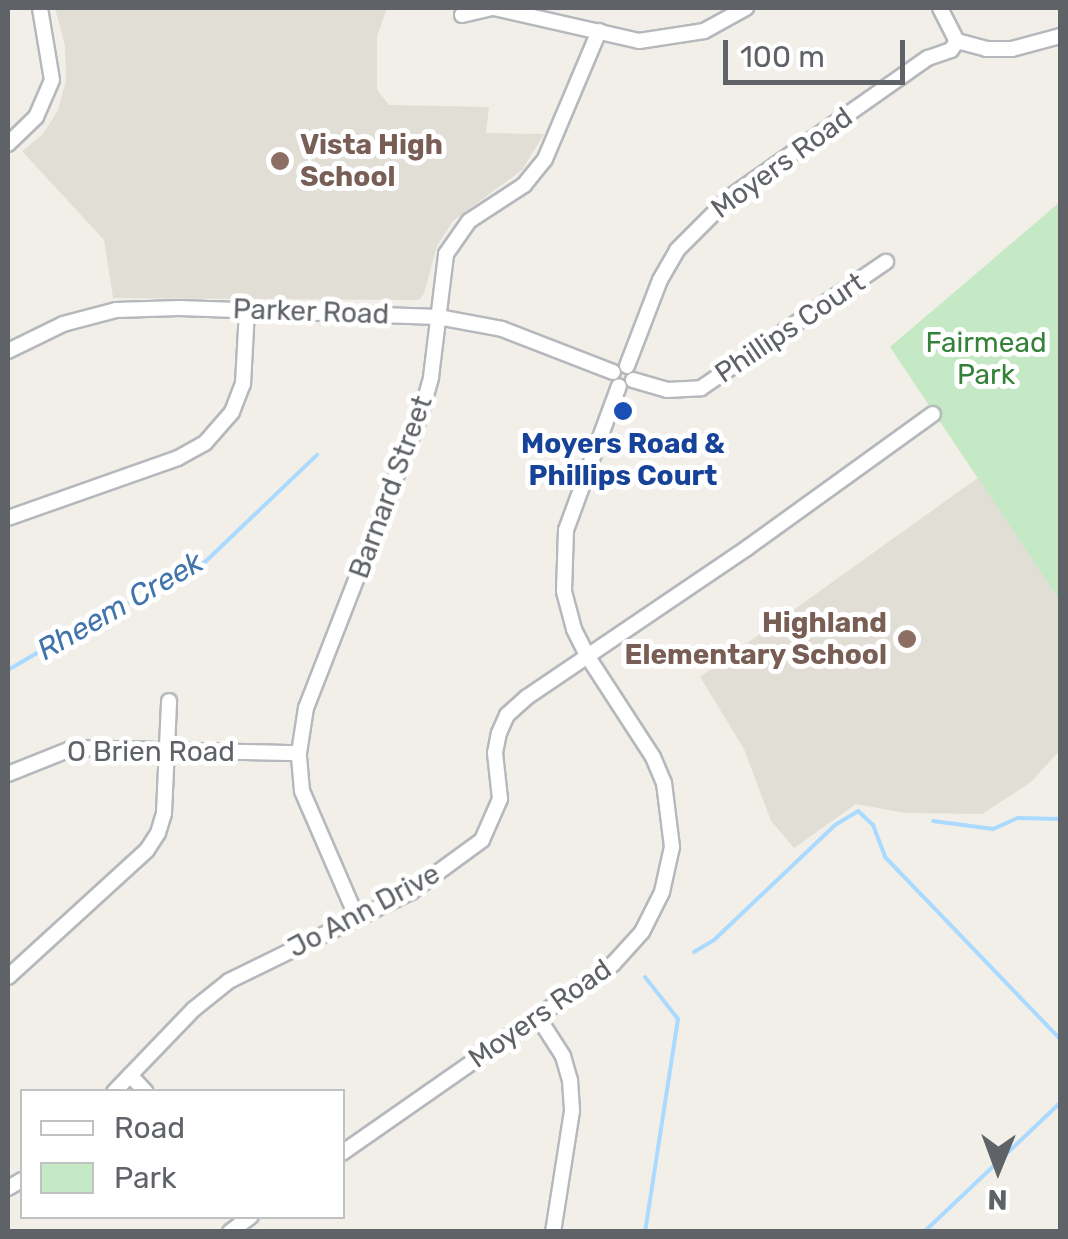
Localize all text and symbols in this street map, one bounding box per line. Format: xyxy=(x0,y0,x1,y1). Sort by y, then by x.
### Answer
scale bar xyxy=(728,20,910,82)
text: 100 m xyxy=(740,39,825,75)
street label: Moyers Road xyxy=(705,100,859,226)
place label: Vista High School xyxy=(300,128,443,194)
marker: Vista High School xyxy=(269,150,291,172)
street label: Phillips Court xyxy=(709,266,871,390)
street label: Parker Road xyxy=(232,292,390,332)
park label: Fairmead Park xyxy=(925,326,1047,392)
street label: Barnard Street xyxy=(342,391,440,583)
marker: Moyers Road & Phillips Court xyxy=(612,400,634,422)
place label: Moyers Road & Phillips Court xyxy=(521,427,725,493)
water label: Rheem Creek xyxy=(31,544,209,668)
place label: Highland Elementary School xyxy=(624,606,887,672)
marker: Highland Elementary School xyxy=(896,628,918,650)
street label: O Brien Road xyxy=(67,735,235,769)
street label: Jo Ann Drive xyxy=(282,857,446,965)
street label: Moyers Road xyxy=(462,952,618,1076)
legend xyxy=(20,1089,345,1219)
text: Road xyxy=(114,1110,185,1146)
north arrow xyxy=(948,1119,1048,1219)
text: Park xyxy=(114,1160,176,1196)
text: N xyxy=(987,1183,1008,1216)

